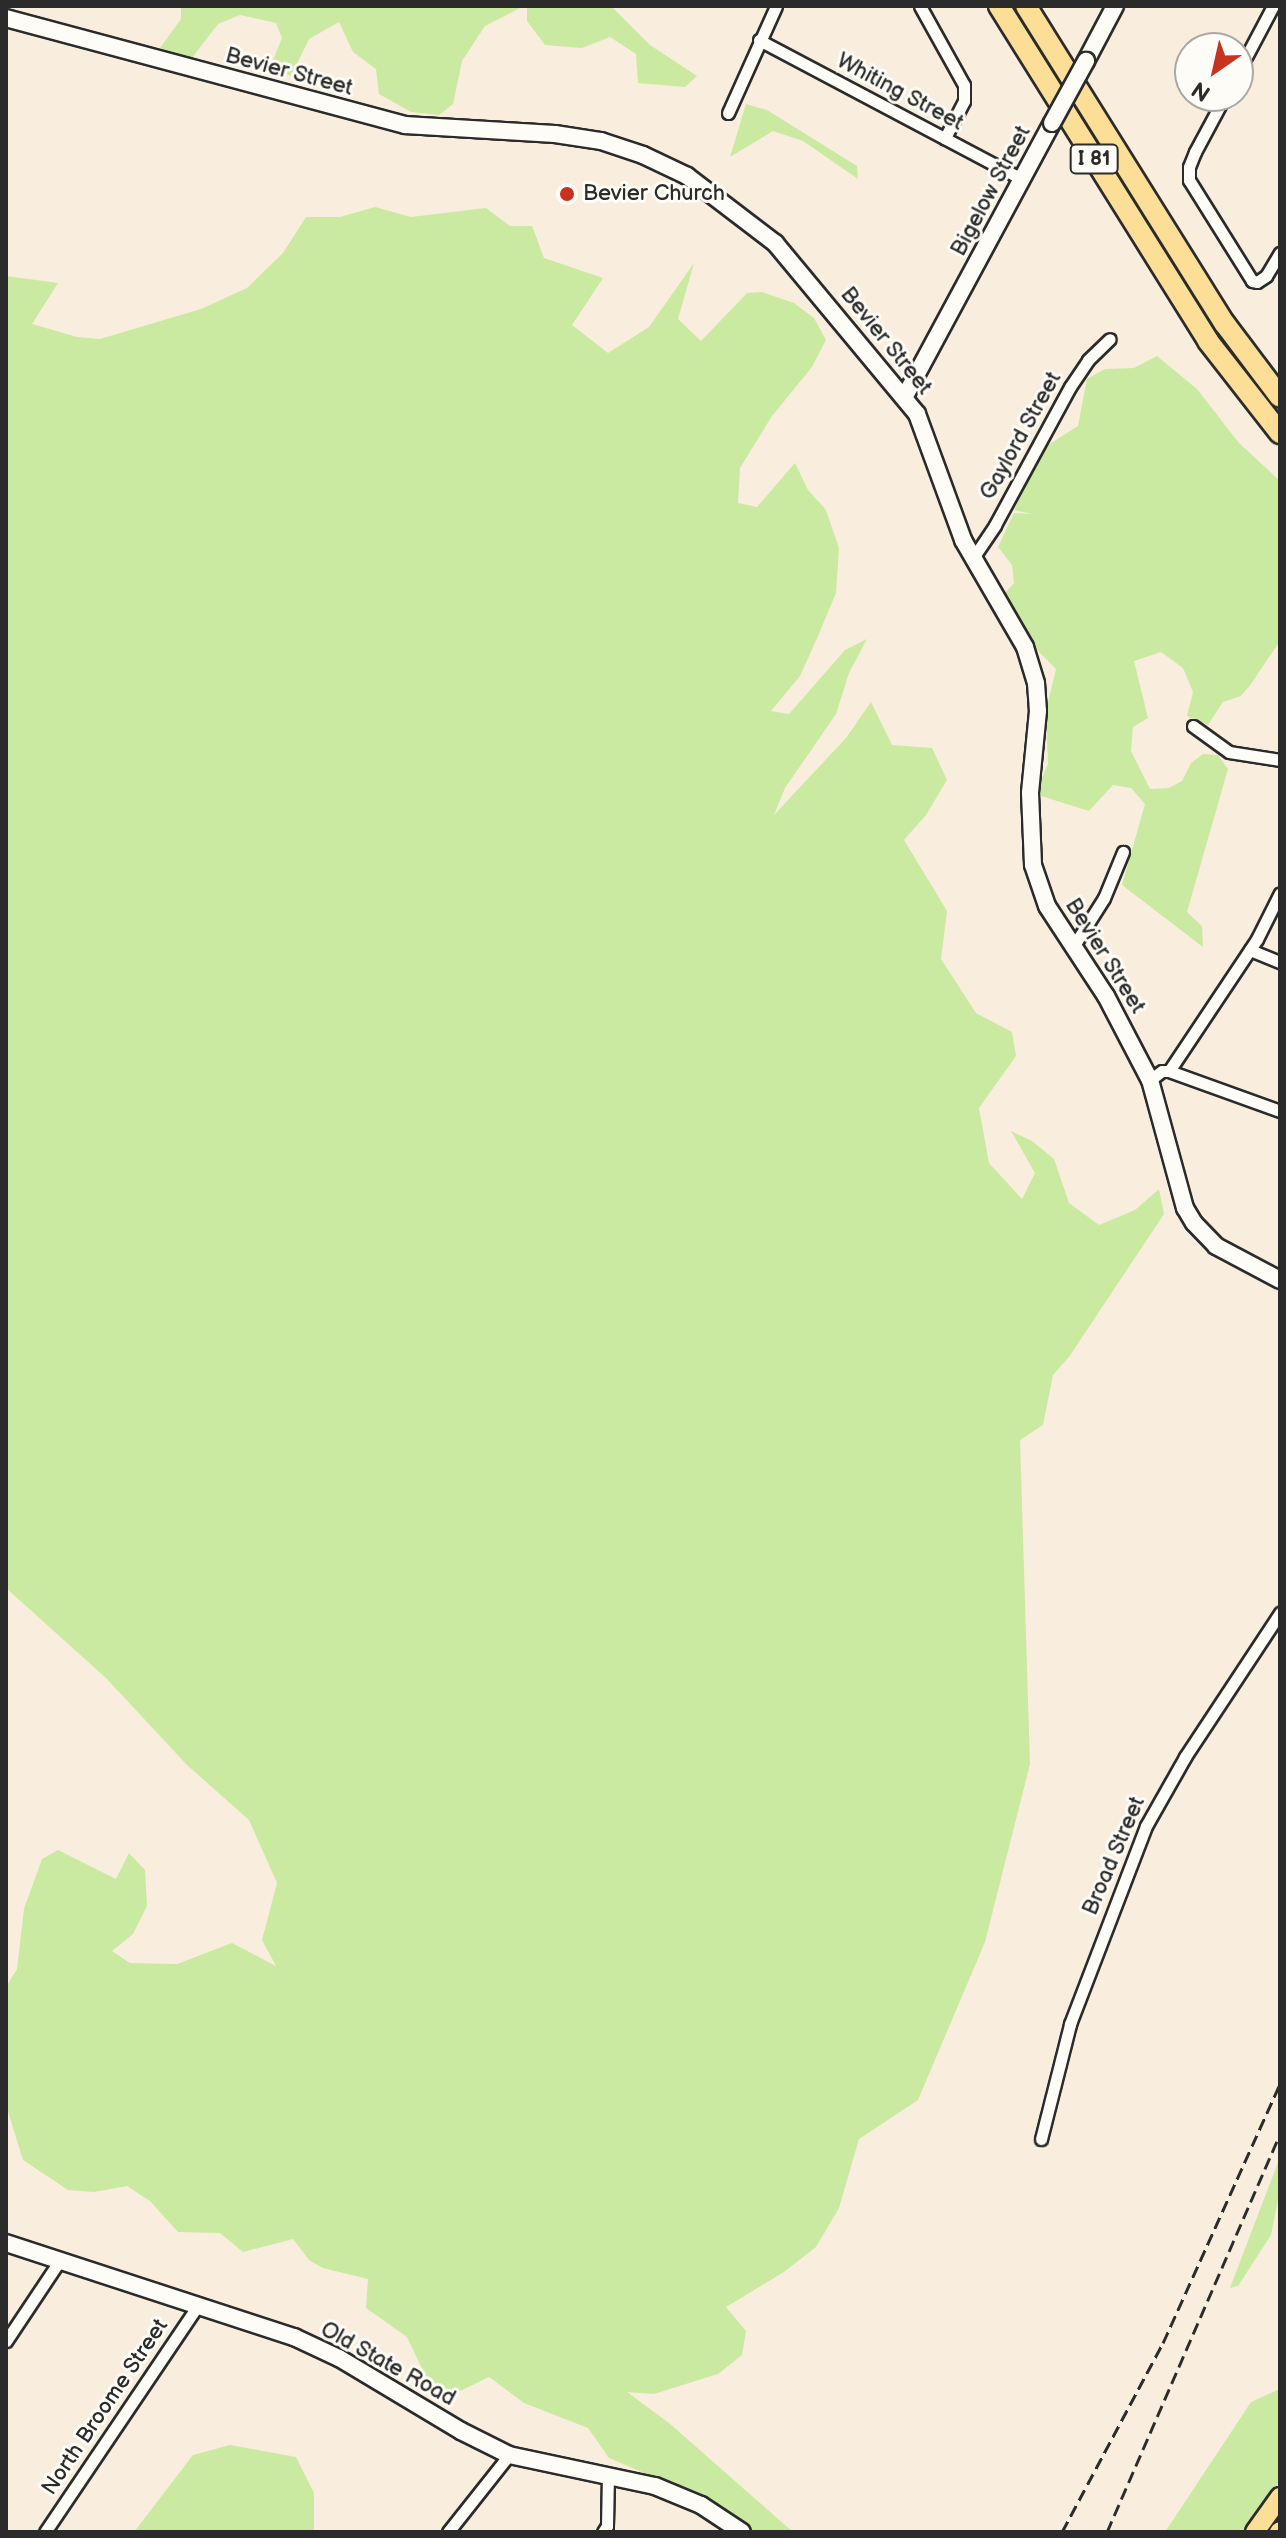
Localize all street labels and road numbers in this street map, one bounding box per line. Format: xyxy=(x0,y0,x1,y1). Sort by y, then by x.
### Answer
street label: Bevier Street xyxy=(222,42,356,102)
street label: Whiting Street xyxy=(832,48,968,136)
street label: Bigelow Street xyxy=(945,121,1037,261)
road number: I 81 xyxy=(1068,143,1120,175)
street label: Bevier Street xyxy=(835,282,937,400)
street label: Gaylord Street xyxy=(975,367,1067,505)
street label: Bevier Street xyxy=(1059,893,1151,1019)
street label: Broad Street xyxy=(1077,1793,1151,1919)
street label: North Broome Street xyxy=(36,2314,174,2500)
street label: Old State Road xyxy=(316,2316,460,2412)

